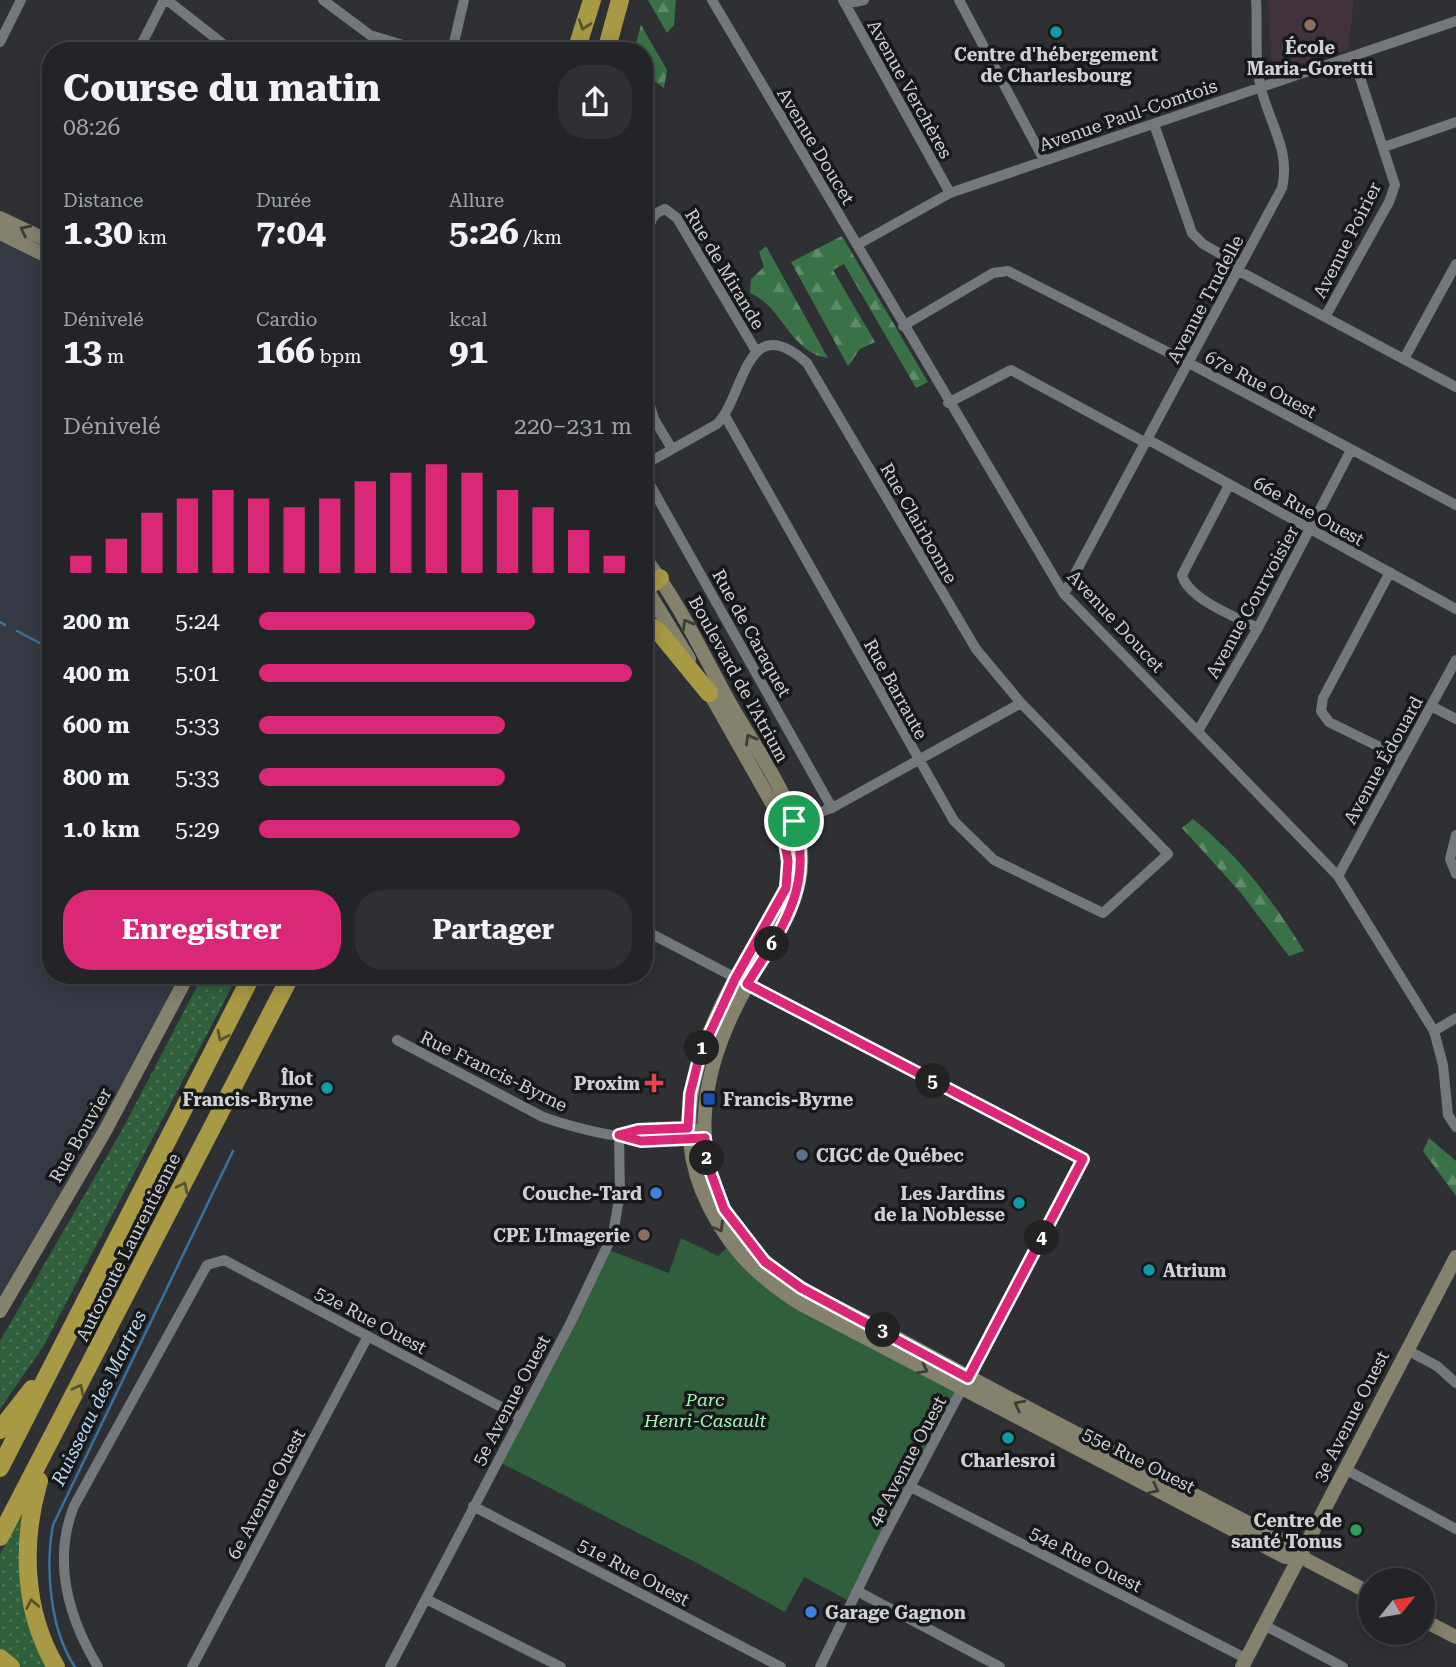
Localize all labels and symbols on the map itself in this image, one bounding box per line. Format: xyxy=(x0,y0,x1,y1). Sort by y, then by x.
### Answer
street label: Avenue Verchères xyxy=(863,16,957,162)
marker: École Maria-Goretti xyxy=(1302,17,1318,33)
one-way arrow xyxy=(578,19,593,31)
marker: Centre d'hébergement de Charlesbourg xyxy=(1048,24,1064,40)
place label: École Maria-Goretti xyxy=(1247,36,1373,79)
place label: Centre d'hébergement de Charlesbourg xyxy=(954,44,1158,86)
street label: Avenue Paul-Comtois xyxy=(1036,75,1220,155)
street label: Avenue Doucet xyxy=(773,84,859,208)
street label: Avenue Poirier xyxy=(1309,178,1385,302)
street label: Rue de Mirande xyxy=(681,205,769,333)
one-way arrow xyxy=(20,224,32,238)
street label: Avenue Trudelle xyxy=(1162,231,1248,367)
street label: 67e Rue Ouest xyxy=(1202,346,1321,422)
street label: Rue Clairbonne xyxy=(876,459,962,587)
street label: 66e Rue Ouest xyxy=(1250,472,1368,550)
street label: Avenue Courvoisier xyxy=(1201,522,1303,682)
street label: Rue de Caraquet xyxy=(708,566,796,701)
street label: Avenue Doucet xyxy=(1063,566,1169,677)
street label: Boulevard de l'Atrium xyxy=(685,592,793,766)
one-way arrow xyxy=(682,619,695,632)
street label: Rue Barraute xyxy=(860,635,932,743)
street label: Avenue Édouard xyxy=(1339,692,1427,828)
one-way arrow xyxy=(745,734,758,747)
pin xyxy=(764,791,824,851)
pin: 6 xyxy=(754,926,790,962)
street label: Rue Francis-Byrne xyxy=(417,1026,571,1116)
one-way arrow xyxy=(216,1029,230,1041)
pin: 1 xyxy=(684,1030,720,1066)
pin: 5 xyxy=(916,1064,950,1098)
place label: Îlot Francis-Bryne xyxy=(182,1067,313,1110)
place label: Proxim xyxy=(574,1073,641,1094)
marker: Proxim xyxy=(646,1075,662,1091)
marker: Îlot Francis-Bryne xyxy=(319,1080,335,1096)
street label: Rue Bouvier xyxy=(44,1084,116,1186)
place label: Francis-Byrne xyxy=(723,1089,854,1110)
marker: Francis-Byrne xyxy=(701,1091,717,1107)
pin: 2 xyxy=(690,1140,724,1176)
place label: CIGC de Québec xyxy=(816,1145,964,1166)
marker: CIGC de Québec xyxy=(794,1147,810,1163)
street label: Autoroute Laurentienne xyxy=(71,1149,185,1344)
one-way arrow xyxy=(174,1182,188,1194)
place label: Couche-Tard xyxy=(522,1183,642,1204)
place label: Les Jardins de la Noblesse xyxy=(874,1183,1005,1225)
marker: Couche-Tard xyxy=(648,1185,664,1201)
marker: Les Jardins de la Noblesse xyxy=(1011,1195,1027,1211)
one-way arrow xyxy=(711,1220,724,1233)
pin: 4 xyxy=(1024,1220,1060,1256)
place label: CPE L'Imagerie xyxy=(493,1225,630,1246)
marker: CPE L'Imagerie xyxy=(636,1227,652,1243)
place label: Atrium xyxy=(1163,1260,1227,1281)
marker: Atrium xyxy=(1141,1262,1157,1278)
street label: 52e Rue Ouest xyxy=(312,1282,431,1358)
water label: Ruisseau des Martres xyxy=(46,1307,151,1490)
pin: 3 xyxy=(866,1312,900,1348)
street label: 5e Avenue Ouest xyxy=(468,1331,554,1469)
street label: 3e Avenue Ouest xyxy=(1309,1347,1393,1485)
one-way arrow xyxy=(916,1361,928,1374)
one-way arrow xyxy=(70,1384,84,1396)
park label: Parc Henri-Casault xyxy=(643,1389,766,1431)
street label: 4e Avenue Ouest xyxy=(864,1392,950,1530)
one-way arrow xyxy=(1014,1399,1026,1413)
street label: 55e Rue Ouest xyxy=(1079,1423,1199,1497)
street label: 6e Avenue Ouest xyxy=(223,1425,309,1563)
marker: Charlesroi xyxy=(1000,1430,1016,1446)
place label: Charlesroi xyxy=(961,1450,1055,1471)
one-way arrow xyxy=(1147,1480,1159,1494)
place label: Centre de santé Tonus xyxy=(1231,1510,1342,1552)
street label: 54e Rue Ouest xyxy=(1026,1522,1146,1596)
marker: Centre de santé Tonus xyxy=(1348,1522,1364,1538)
street label: 51e Rue Ouest xyxy=(575,1534,694,1610)
north arrow xyxy=(1358,1568,1435,1645)
one-way arrow xyxy=(26,1598,41,1610)
place label: Garage Gagnon xyxy=(825,1602,966,1623)
marker: Garage Gagnon xyxy=(803,1604,819,1620)

